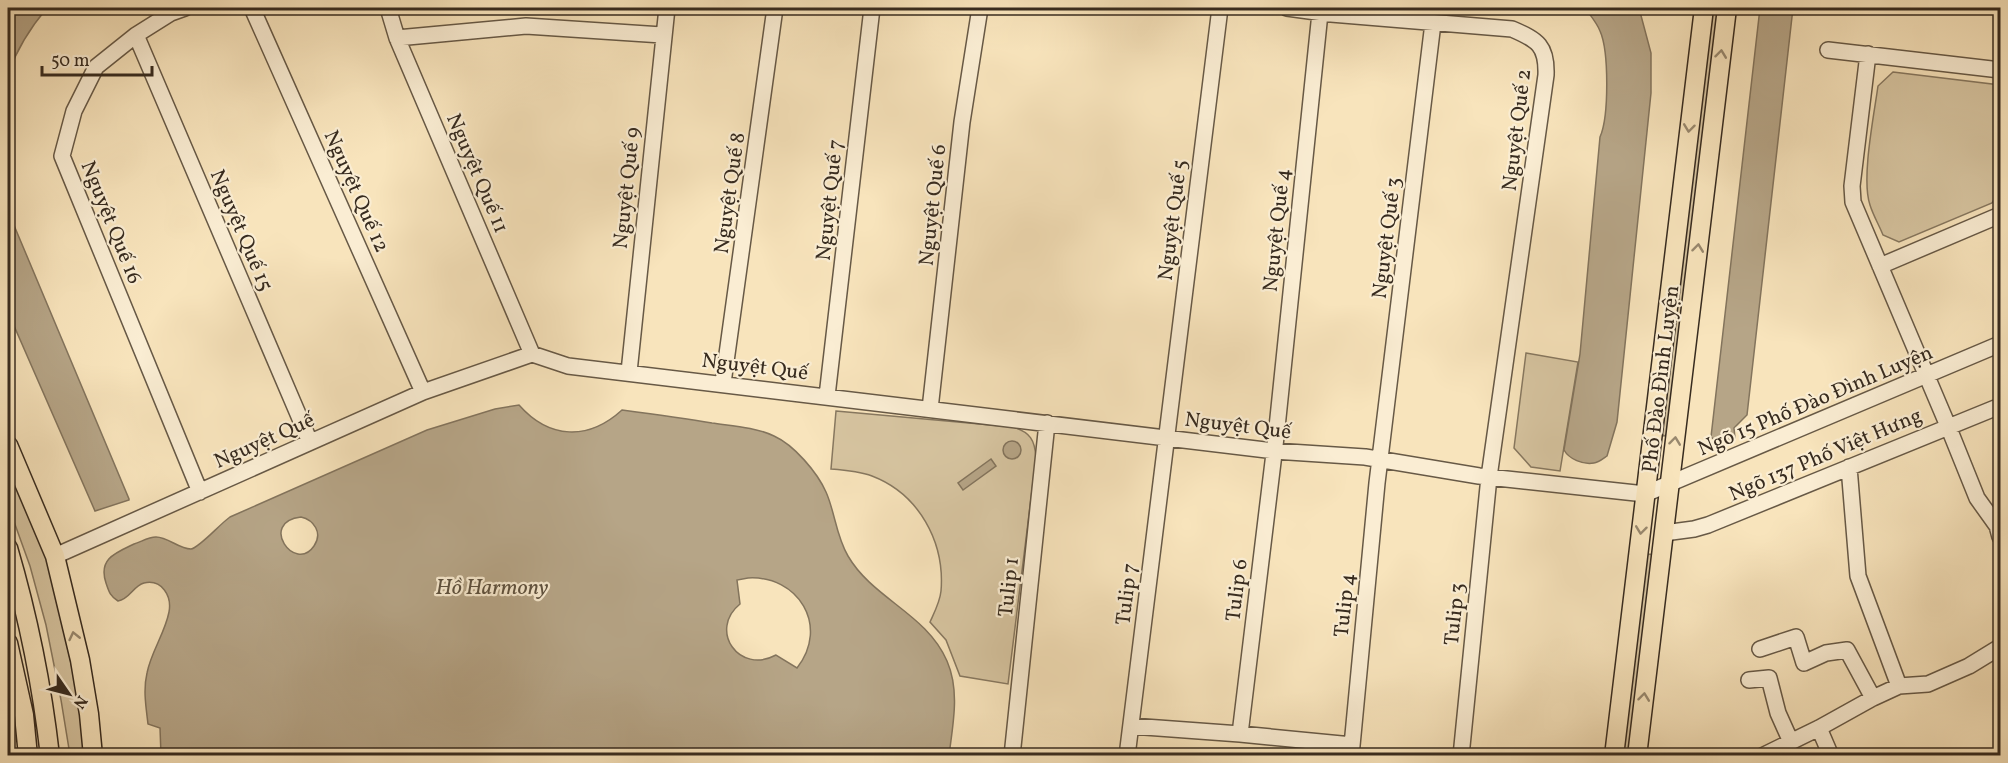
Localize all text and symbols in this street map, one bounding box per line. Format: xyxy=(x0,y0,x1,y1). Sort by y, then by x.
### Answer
scale bar xyxy=(42,39,152,77)
text: 50 m xyxy=(51,49,90,74)
one-way arrow xyxy=(1715,49,1727,59)
street label: Nguyệt Quế 2 xyxy=(1496,67,1539,193)
street label: Nguyệt Quế 11 xyxy=(438,109,515,238)
one-way arrow xyxy=(1684,124,1696,133)
street label: Nguyệt Quế 12 xyxy=(316,126,396,257)
street label: Nguyệt Quế 9 xyxy=(607,126,648,251)
street label: Nguyệt Quế 8 xyxy=(708,131,753,256)
street label: Nguyệt Quế 7 xyxy=(810,138,851,262)
street label: Nguyệt Quế 6 xyxy=(913,143,954,267)
street label: Nguyệt Quế 16 xyxy=(73,157,148,288)
street label: Nguyệt Quế 5 xyxy=(1152,158,1195,282)
street label: Nguyệt Quế 15 xyxy=(202,165,279,296)
street label: Nguyệt Quế 4 xyxy=(1257,167,1298,293)
street label: Nguyệt Quế 3 xyxy=(1366,176,1409,301)
one-way arrow xyxy=(1691,243,1704,252)
street label: Phố Đào Đình Luyện xyxy=(1636,284,1687,475)
street label: Ngõ 15 Phố Đào Đình Luyện xyxy=(1694,339,1938,464)
street label: Nguyệt Quế xyxy=(700,347,811,389)
street label: Ngõ 137 Phố Việt Hưng xyxy=(1725,402,1927,509)
street label: Nguyệt Quế xyxy=(210,406,320,476)
street label: Nguyệt Quế xyxy=(1183,406,1294,448)
one-way arrow xyxy=(1668,437,1681,446)
one-way arrow xyxy=(1635,526,1648,535)
street label: Tulip 1 xyxy=(992,556,1027,619)
street label: Tulip 6 xyxy=(1219,557,1256,623)
street label: Tulip 7 xyxy=(1109,562,1146,627)
street label: Tulip 4 xyxy=(1328,572,1363,639)
water label: Hồ Harmony xyxy=(436,573,549,604)
street label: Tulip 3 xyxy=(1438,581,1473,647)
one-way arrow xyxy=(68,631,81,641)
north arrow xyxy=(39,664,99,724)
text: N xyxy=(67,690,92,713)
one-way arrow xyxy=(1637,693,1650,702)

